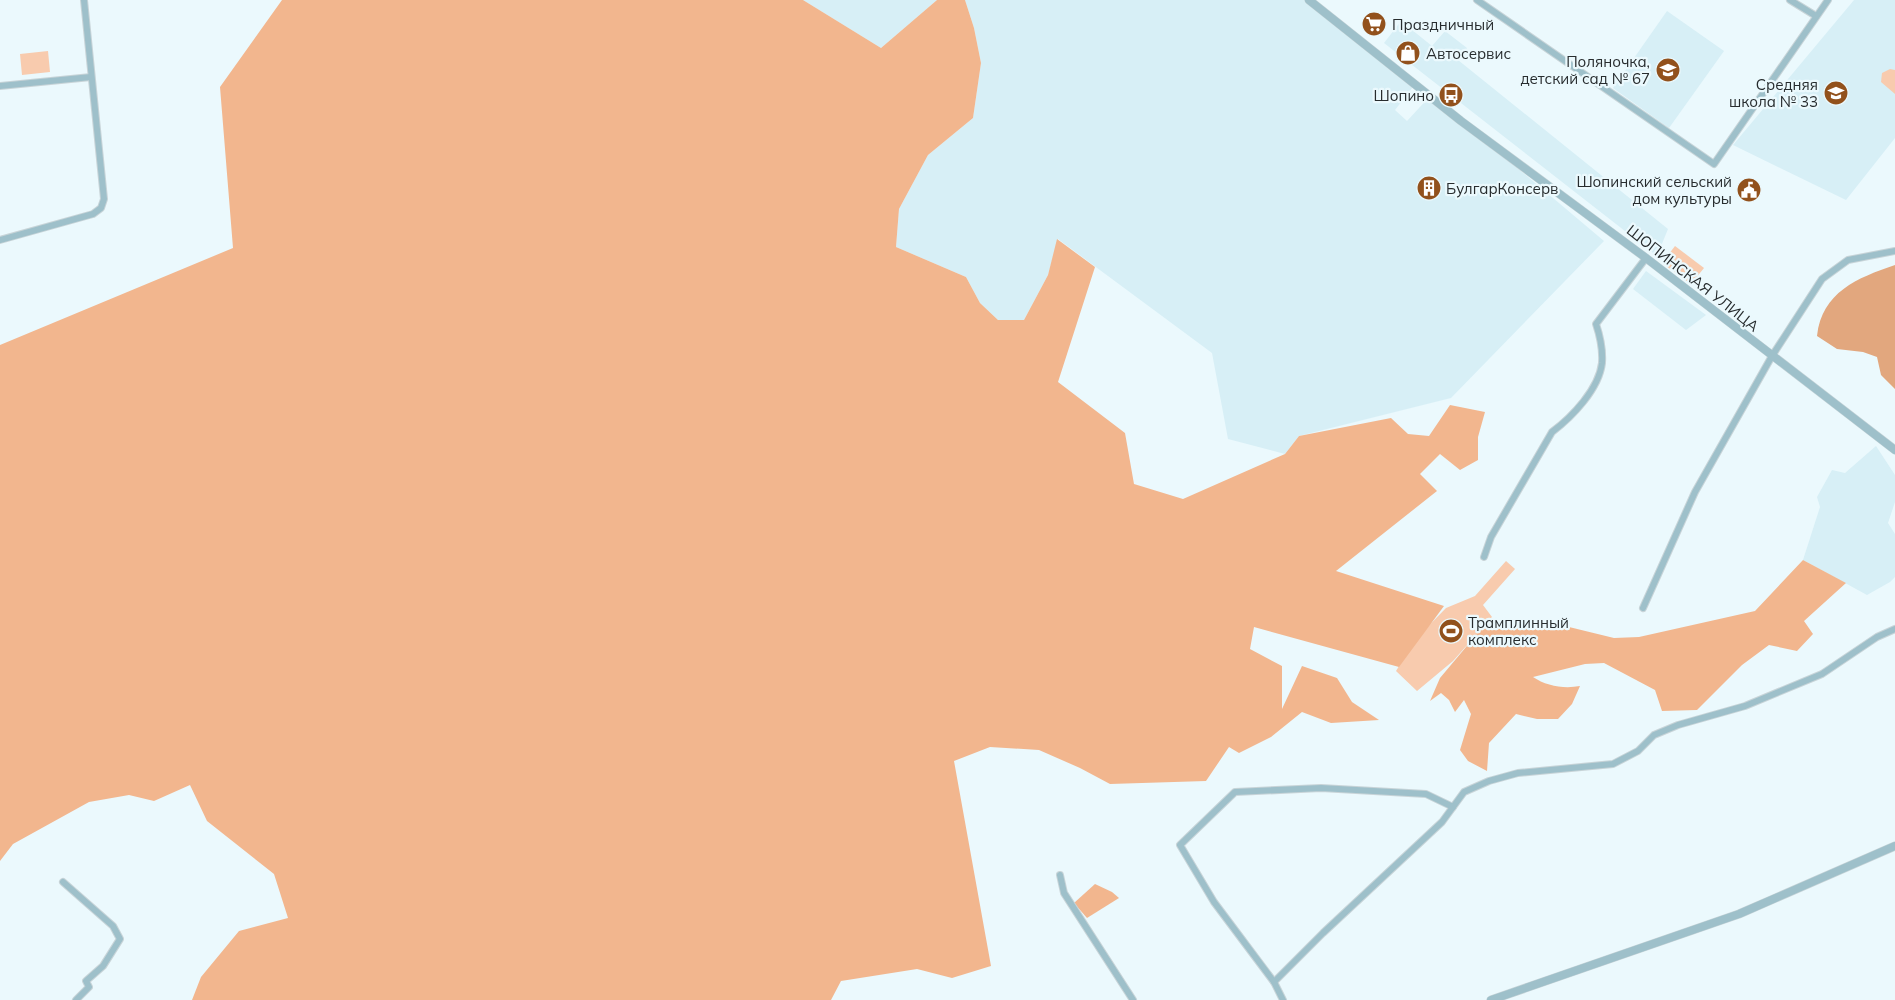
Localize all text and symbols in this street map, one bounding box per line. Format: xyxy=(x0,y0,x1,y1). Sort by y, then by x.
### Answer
supermarket icon: Праздничный xyxy=(1361,11,1387,37)
place label: Праздничный xyxy=(1392,15,1494,34)
shop icon: Автосервис xyxy=(1395,40,1421,66)
place label: Автосервис xyxy=(1426,44,1511,63)
place label: Поляночка, детский сад № 67 xyxy=(1520,52,1650,88)
school or university icon: Поляночка, детский сад № 67 xyxy=(1655,57,1681,83)
place label: Средняя школа № 33 xyxy=(1729,75,1818,111)
school or university icon: Средняя школа № 33 xyxy=(1823,80,1849,106)
bus stop icon: Шопино xyxy=(1438,82,1464,108)
place label: Шопино xyxy=(1374,86,1434,105)
place label: Шопинский сельский дом культуры xyxy=(1576,172,1732,208)
building icon: БулгарКонсерв xyxy=(1416,175,1442,201)
public building icon: Шопинский сельский дом культуры xyxy=(1736,177,1762,203)
place label: БулгарКонсерв xyxy=(1446,179,1558,198)
street label: ШОПИНСКАЯ УЛИЦА xyxy=(1623,220,1763,336)
place label: Трамплинный комплекс xyxy=(1468,613,1569,649)
sports icon: Трамплинный комплекс xyxy=(1438,618,1464,644)

